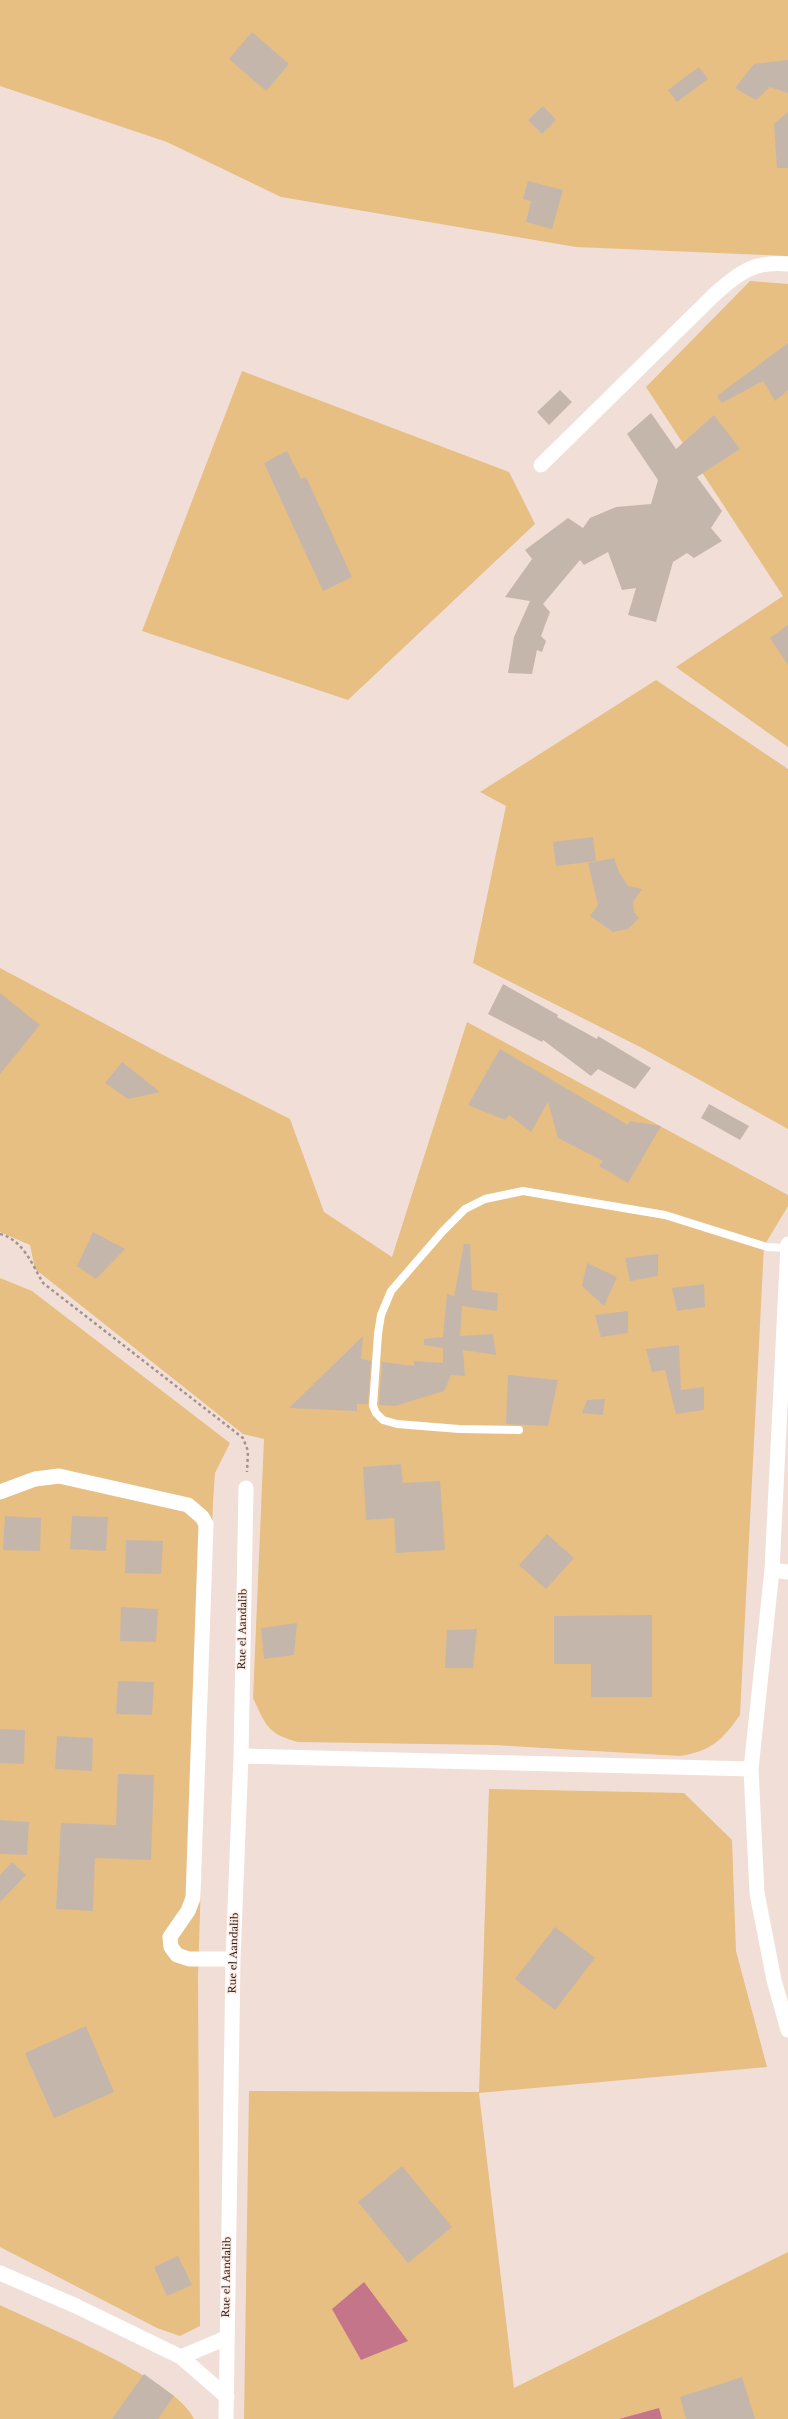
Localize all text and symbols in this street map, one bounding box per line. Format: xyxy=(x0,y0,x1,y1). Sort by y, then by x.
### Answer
street label: Rue el Aandalib xyxy=(236,1589,250,1669)
street label: Rue el Aandalib xyxy=(227,1912,241,1994)
street label: Rue el Aandalib xyxy=(220,2237,234,2317)

